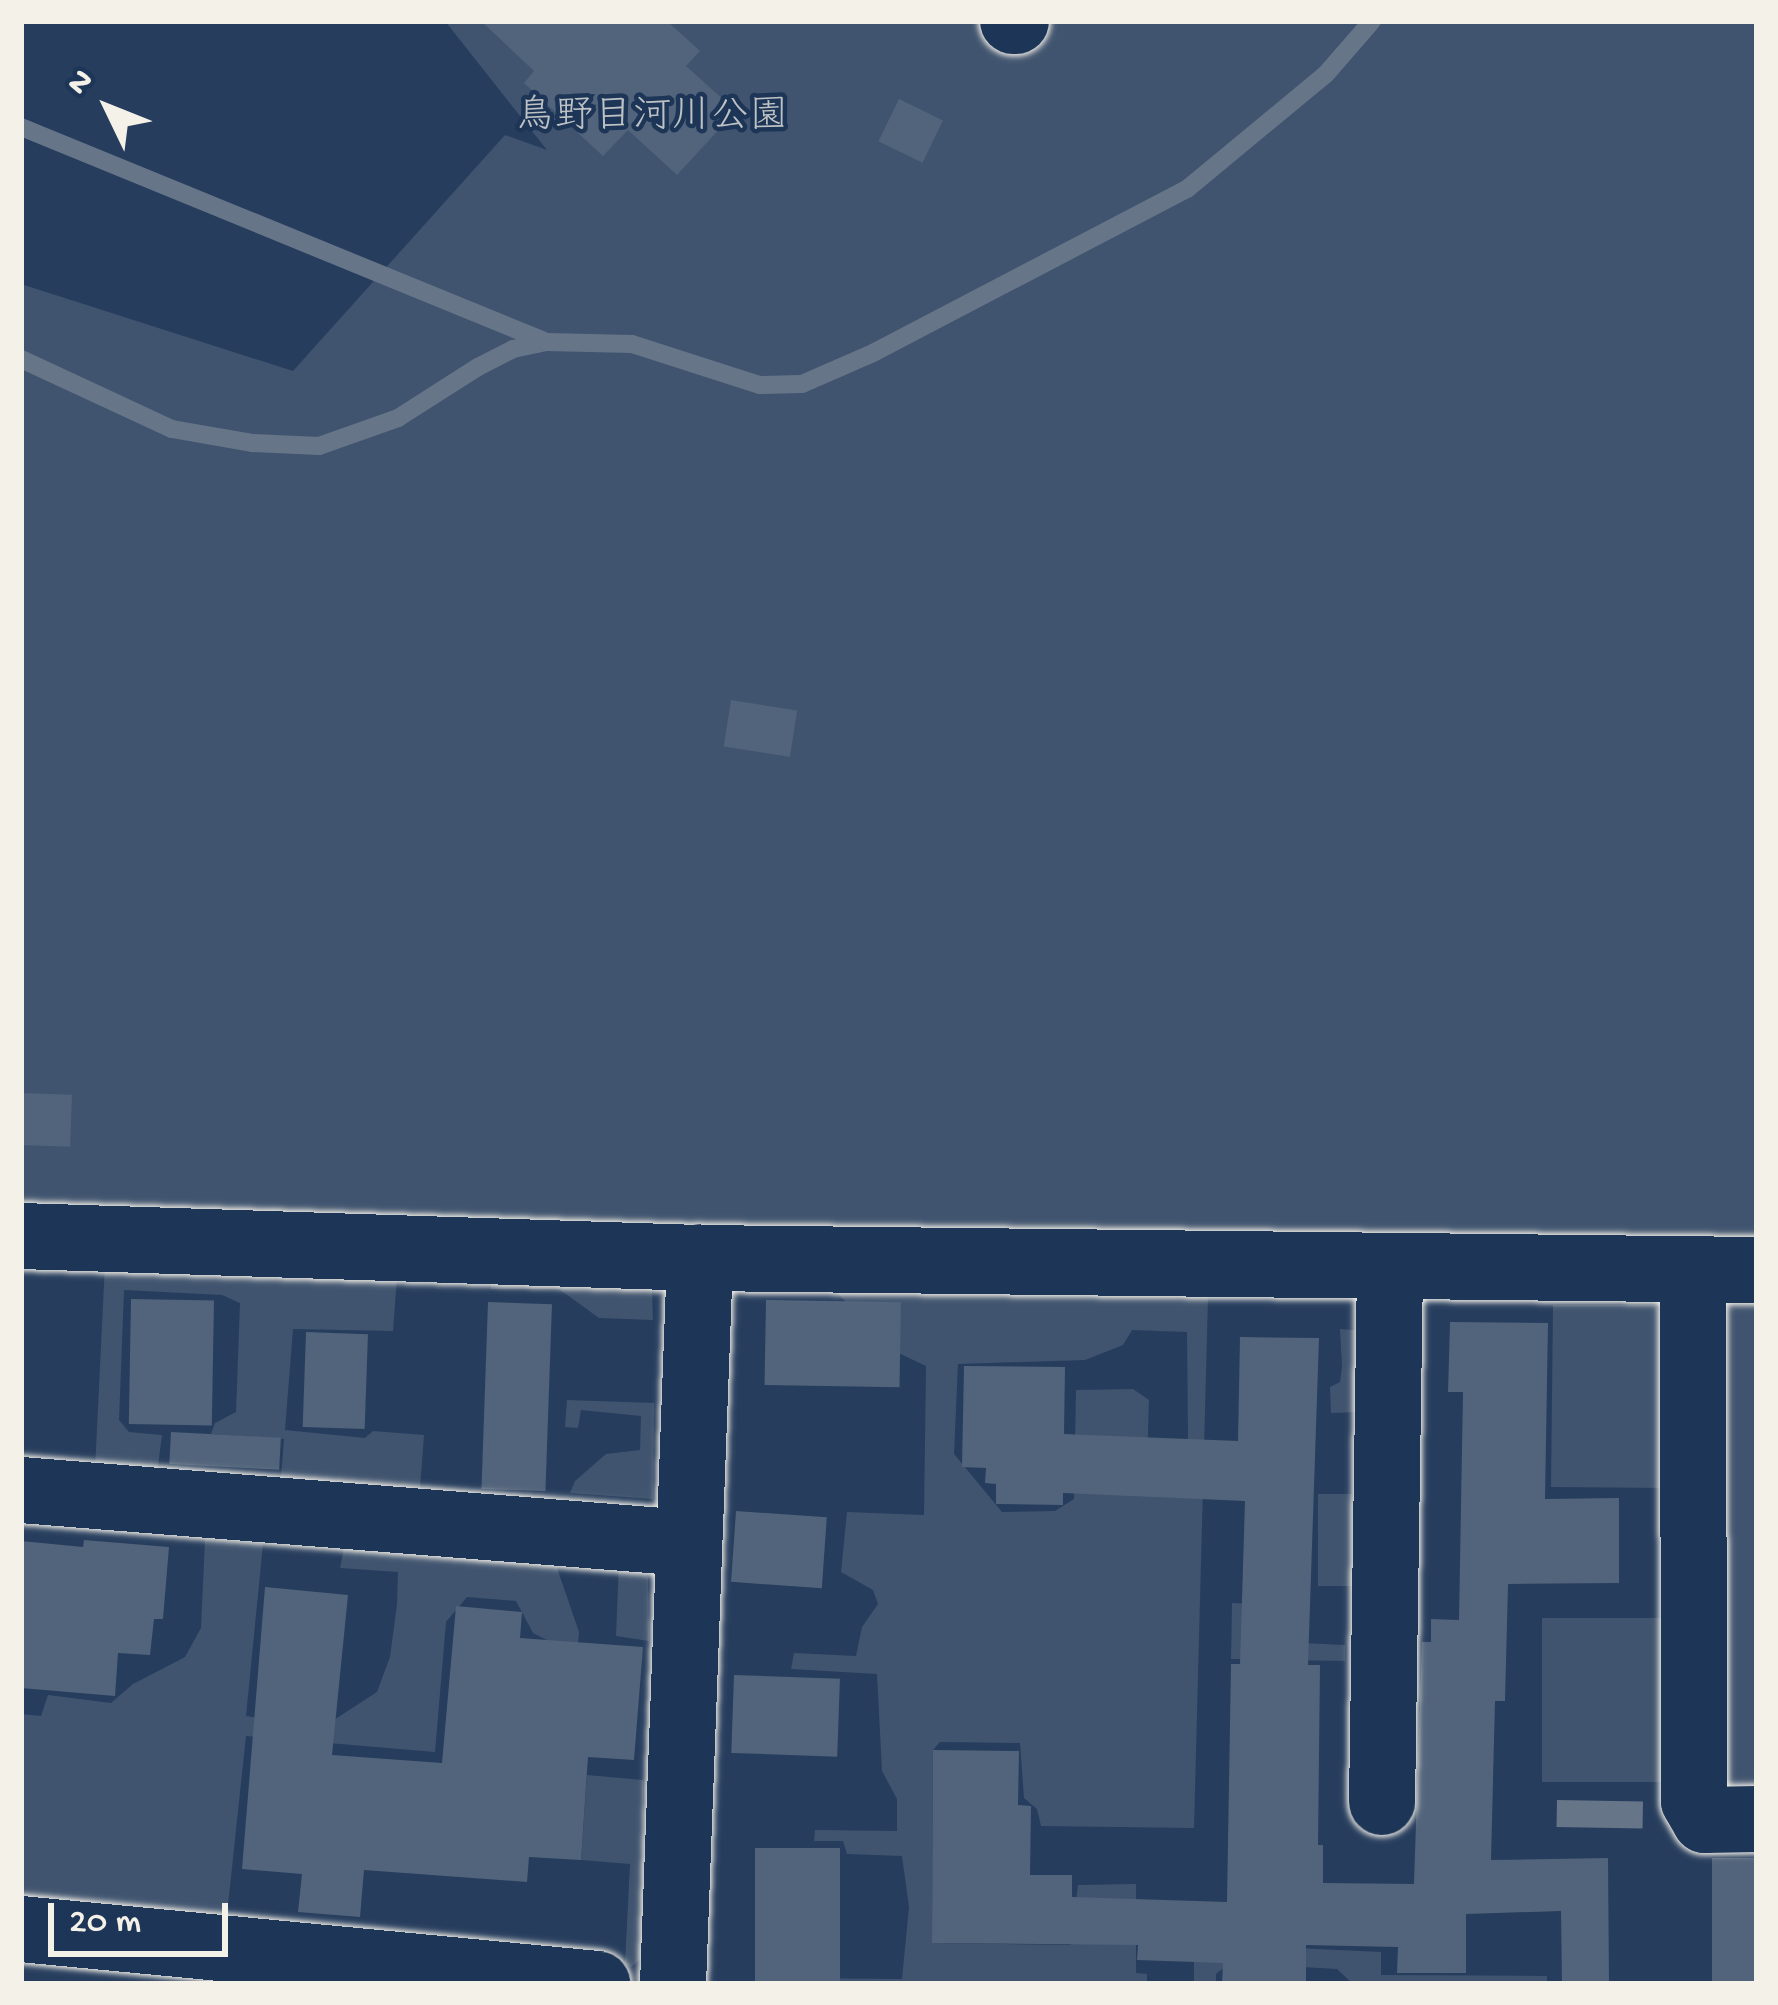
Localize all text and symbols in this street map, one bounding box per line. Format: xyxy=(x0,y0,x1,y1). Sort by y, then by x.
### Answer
north arrow xyxy=(48,48,168,168)
text: N xyxy=(60,63,103,104)
park label: 鳥野目河川公園 xyxy=(516,96,788,142)
scale bar xyxy=(54,1879,234,1953)
text: 20 m xyxy=(69,1902,141,1945)

